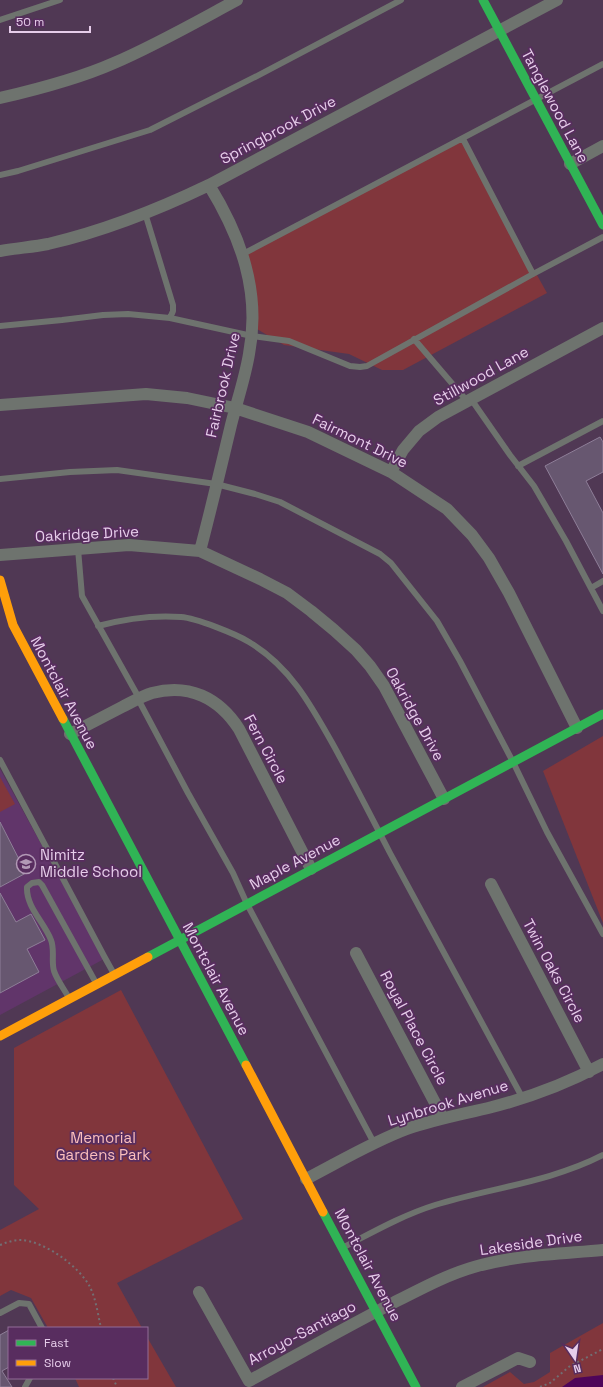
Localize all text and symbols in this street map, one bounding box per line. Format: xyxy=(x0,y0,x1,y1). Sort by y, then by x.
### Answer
scale bar xyxy=(10,8,90,34)
text: 50 m xyxy=(16,14,44,30)
street label: Tanglewood Lane xyxy=(517,46,594,166)
street label: Springbrook Drive xyxy=(217,91,339,168)
street label: Fairbrook Drive xyxy=(201,330,244,439)
street label: Stillwood Lane xyxy=(430,342,532,410)
street label: Fairmont Drive xyxy=(309,409,411,472)
street label: Oakridge Drive xyxy=(35,521,140,546)
street label: Montclair Avenue xyxy=(27,633,102,753)
street label: Oakridge Drive xyxy=(382,664,449,764)
street label: Fern Circle xyxy=(240,711,293,787)
street label: Maple Avenue xyxy=(246,830,344,894)
place label: Nimitz Middle School xyxy=(40,845,142,881)
school or university icon: Nimitz Middle School xyxy=(15,853,37,875)
street label: Twin Oaks Circle xyxy=(519,916,590,1026)
street label: Montclair Avenue xyxy=(179,919,254,1039)
street label: Royal Place Circle xyxy=(376,967,453,1088)
street label: Lynbrook Avenue xyxy=(385,1075,510,1130)
park label: Memorial Gardens Park xyxy=(56,1128,150,1164)
street label: Montclair Avenue xyxy=(331,1205,406,1325)
street label: Lakeside Drive xyxy=(478,1226,584,1259)
street label: Arroyo-Santiago xyxy=(244,1296,359,1369)
legend xyxy=(8,1327,148,1379)
text: Fast xyxy=(44,1335,69,1351)
north arrow xyxy=(555,1339,595,1379)
text: Slow xyxy=(44,1355,71,1371)
text: N xyxy=(572,1361,582,1376)

